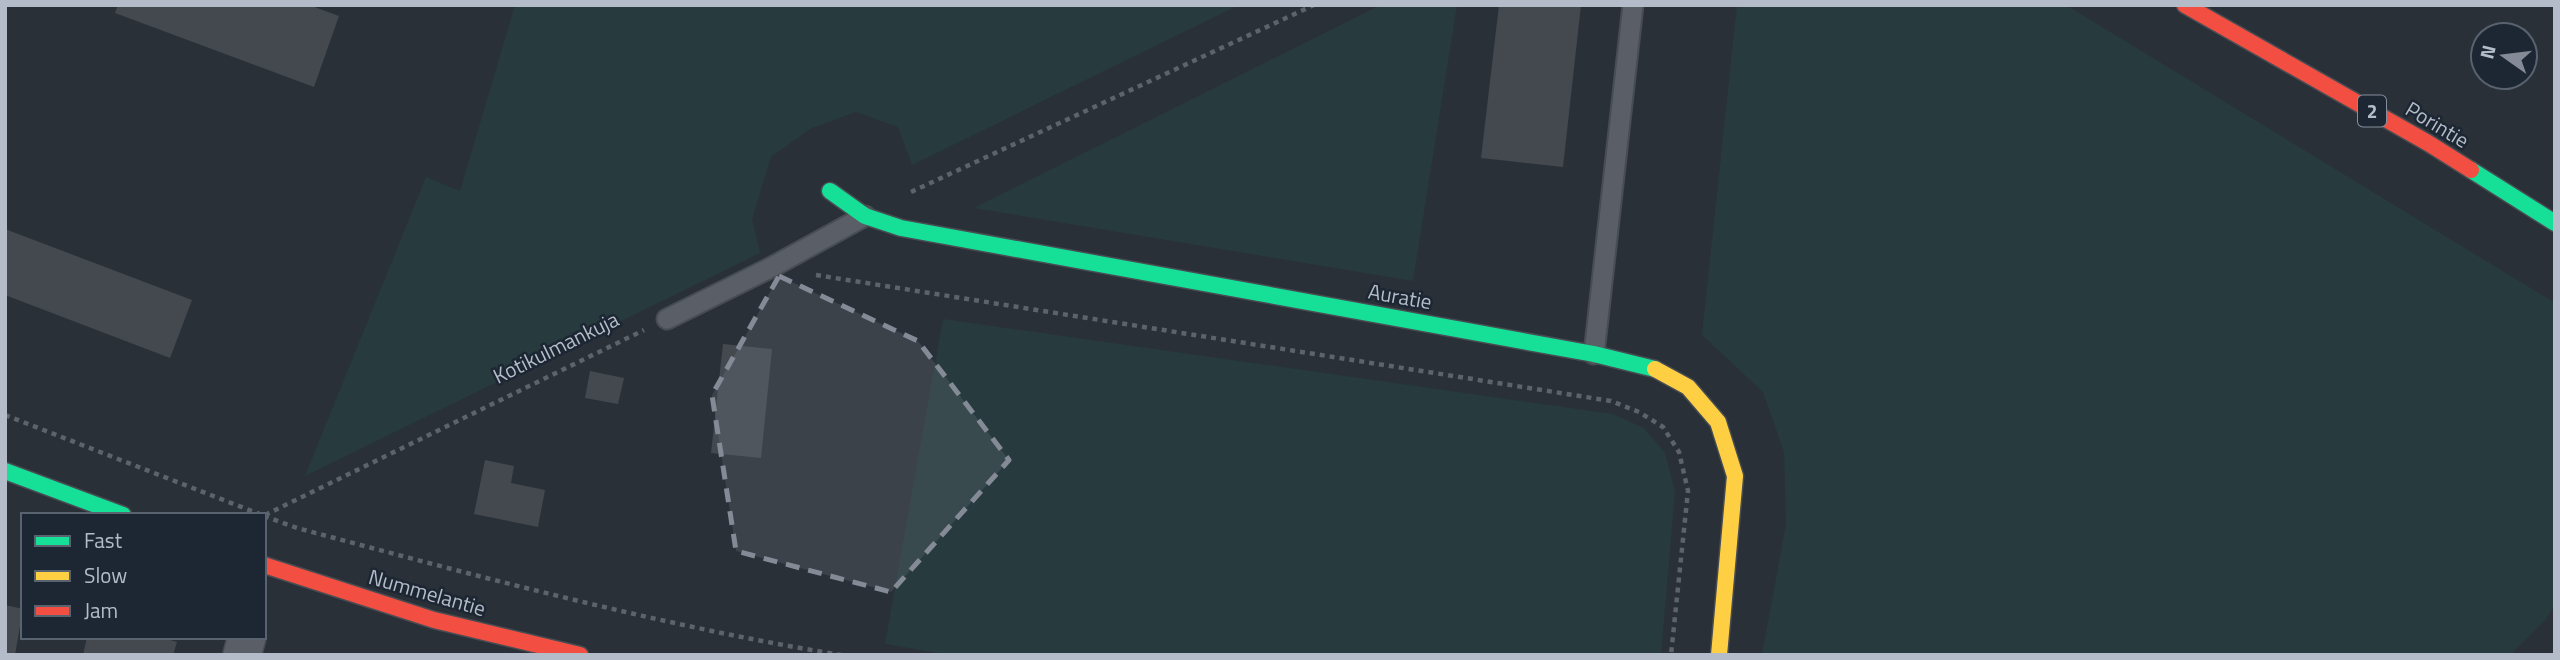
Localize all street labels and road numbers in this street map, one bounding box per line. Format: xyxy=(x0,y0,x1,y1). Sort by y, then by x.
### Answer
street label: Porintie xyxy=(2400,93,2475,156)
road number: 2 xyxy=(2358,96,2386,127)
street label: Auratie xyxy=(1366,275,1434,317)
street label: Kotikulmankuja xyxy=(487,303,624,391)
street label: Nummelantie xyxy=(365,560,489,624)

